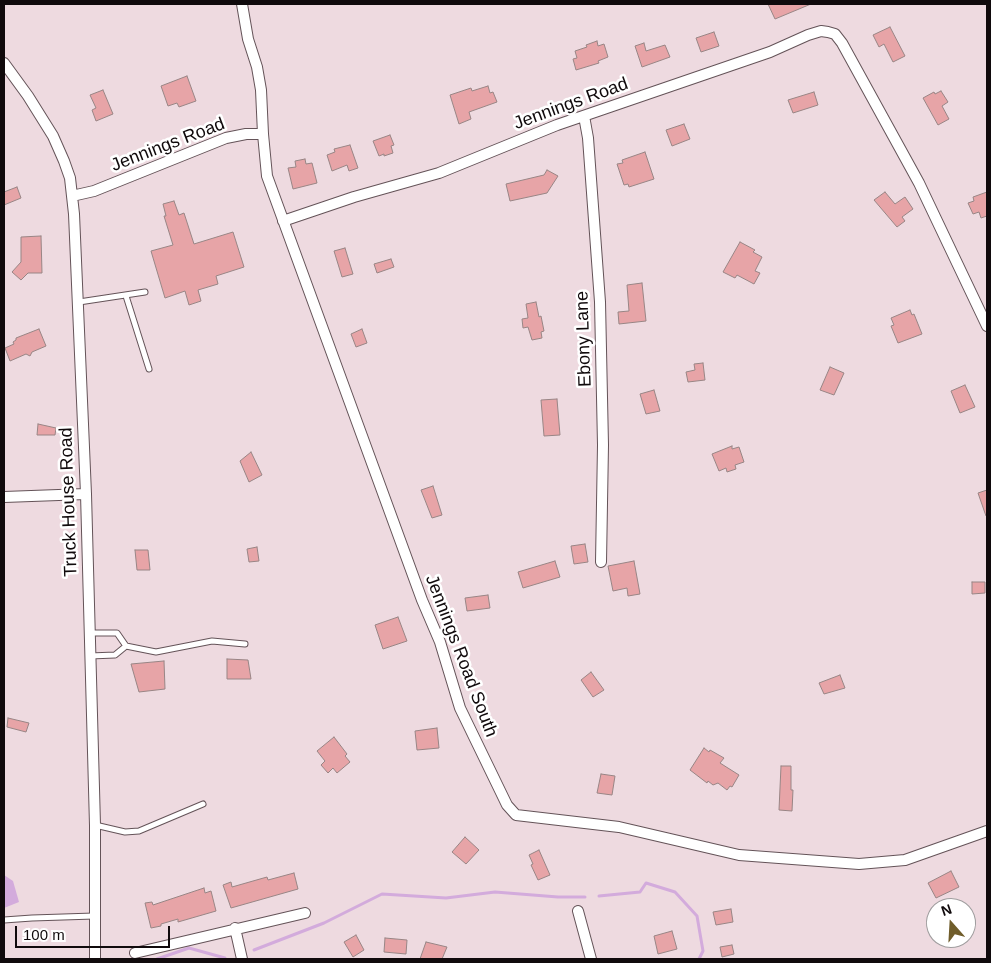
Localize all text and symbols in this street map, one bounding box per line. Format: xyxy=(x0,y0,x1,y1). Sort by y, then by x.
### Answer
street label: Jennings Road xyxy=(511,73,631,135)
street label: Jennings Road xyxy=(108,113,228,177)
street label: Ebony Lane xyxy=(572,291,596,387)
street label: Truck House Road xyxy=(56,427,82,577)
street label: Jennings Road South xyxy=(420,572,502,740)
north arrow xyxy=(926,898,976,948)
text: N xyxy=(939,901,954,919)
scale bar xyxy=(18,916,172,948)
text: 100 m xyxy=(23,926,65,943)

